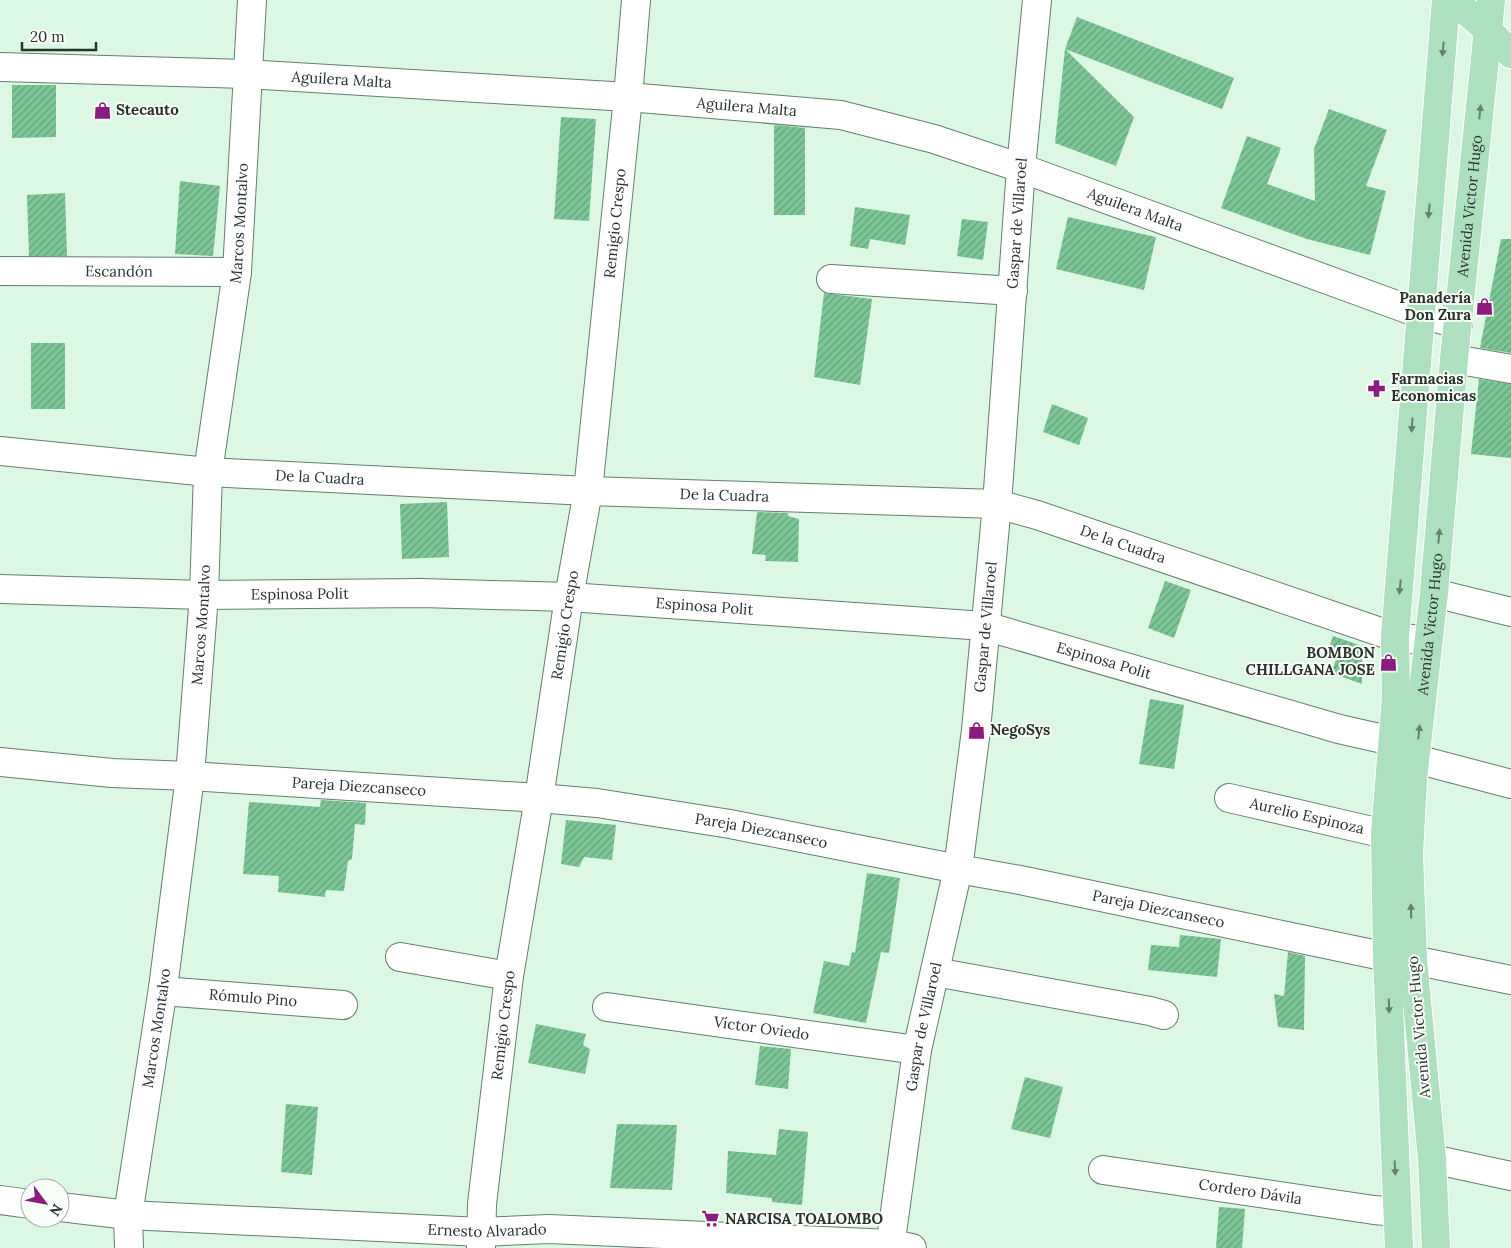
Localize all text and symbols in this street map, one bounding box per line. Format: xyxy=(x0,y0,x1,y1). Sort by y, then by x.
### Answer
scale bar xyxy=(22,20,96,52)
text: 20 m xyxy=(30,27,65,46)
one-way arrow xyxy=(1438,41,1446,57)
street label: Aguilera Malta xyxy=(290,67,393,92)
street label: Aguilera Malta xyxy=(695,93,798,120)
shop icon: Stecauto xyxy=(92,100,112,120)
place label: Stecauto xyxy=(116,100,179,119)
one-way arrow xyxy=(1476,104,1484,120)
street label: Avenida Victor Hugo xyxy=(1452,134,1486,279)
street label: Gaspar de Villaroel xyxy=(1002,157,1031,289)
street label: Marcos Montalvo xyxy=(225,162,252,285)
street label: Remigio Crespo xyxy=(600,167,630,279)
street label: Aguilera Malta xyxy=(1084,183,1186,235)
one-way arrow xyxy=(1425,203,1433,219)
street label: Escandón xyxy=(85,261,153,281)
place label: Panadería Don Zura xyxy=(1399,288,1471,324)
shop icon: Panadería Don Zura xyxy=(1475,297,1495,317)
place label: Farmacias Economicas xyxy=(1391,369,1476,405)
pharmacy icon: Farmacias Economicas xyxy=(1367,378,1387,398)
one-way arrow xyxy=(1408,417,1416,433)
street label: De la Cuadra xyxy=(275,465,365,489)
street label: De la Cuadra xyxy=(679,484,770,506)
street label: De la Cuadra xyxy=(1078,520,1169,567)
one-way arrow xyxy=(1436,527,1444,543)
street label: Avenida Victor Hugo xyxy=(1412,552,1446,697)
street label: Gaspar de Villaroel xyxy=(970,561,1001,693)
street label: Marcos Montalvo xyxy=(187,564,214,686)
street label: Remigio Crespo xyxy=(547,569,583,681)
one-way arrow xyxy=(1395,579,1403,595)
street label: Espinosa Polit xyxy=(251,584,349,604)
street label: Espinosa Polit xyxy=(655,593,754,619)
street label: Espinosa Polit xyxy=(1054,637,1154,683)
place label: BOMBON CHILLGANA JOSE xyxy=(1246,643,1375,679)
shop icon: BOMBON CHILLGANA JOSE xyxy=(1379,652,1399,672)
shop icon: NegoSys xyxy=(966,720,986,740)
place label: NegoSys xyxy=(990,720,1050,739)
one-way arrow xyxy=(1415,724,1423,740)
street label: Pareja Diezcanseco xyxy=(291,772,427,800)
street label: Aurelio Espinoza xyxy=(1247,793,1366,838)
street label: Pareja Diezcanseco xyxy=(694,809,829,852)
street label: Pareja Diezcanseco xyxy=(1091,885,1227,932)
one-way arrow xyxy=(1407,903,1415,919)
street label: Avenida Victor Hugo xyxy=(1403,955,1434,1100)
street label: Gaspar de Villaroel xyxy=(901,960,946,1092)
street label: Marcos Montalvo xyxy=(138,967,174,1089)
street label: Remigio Crespo xyxy=(487,969,519,1081)
street label: Rómulo Pino xyxy=(208,985,298,1010)
one-way arrow xyxy=(1386,998,1394,1014)
street label: Víctor Oviedo xyxy=(712,1012,811,1044)
one-way arrow xyxy=(1392,1160,1400,1176)
street label: Cordero Dávila xyxy=(1198,1174,1304,1208)
north arrow xyxy=(20,1178,70,1228)
text: N xyxy=(45,1201,67,1219)
supermarket icon: NARCISA TOALOMBO xyxy=(701,1209,721,1229)
place label: NARCISA TOALOMBO xyxy=(725,1209,883,1228)
street label: Ernesto Alvarado xyxy=(427,1219,547,1241)

